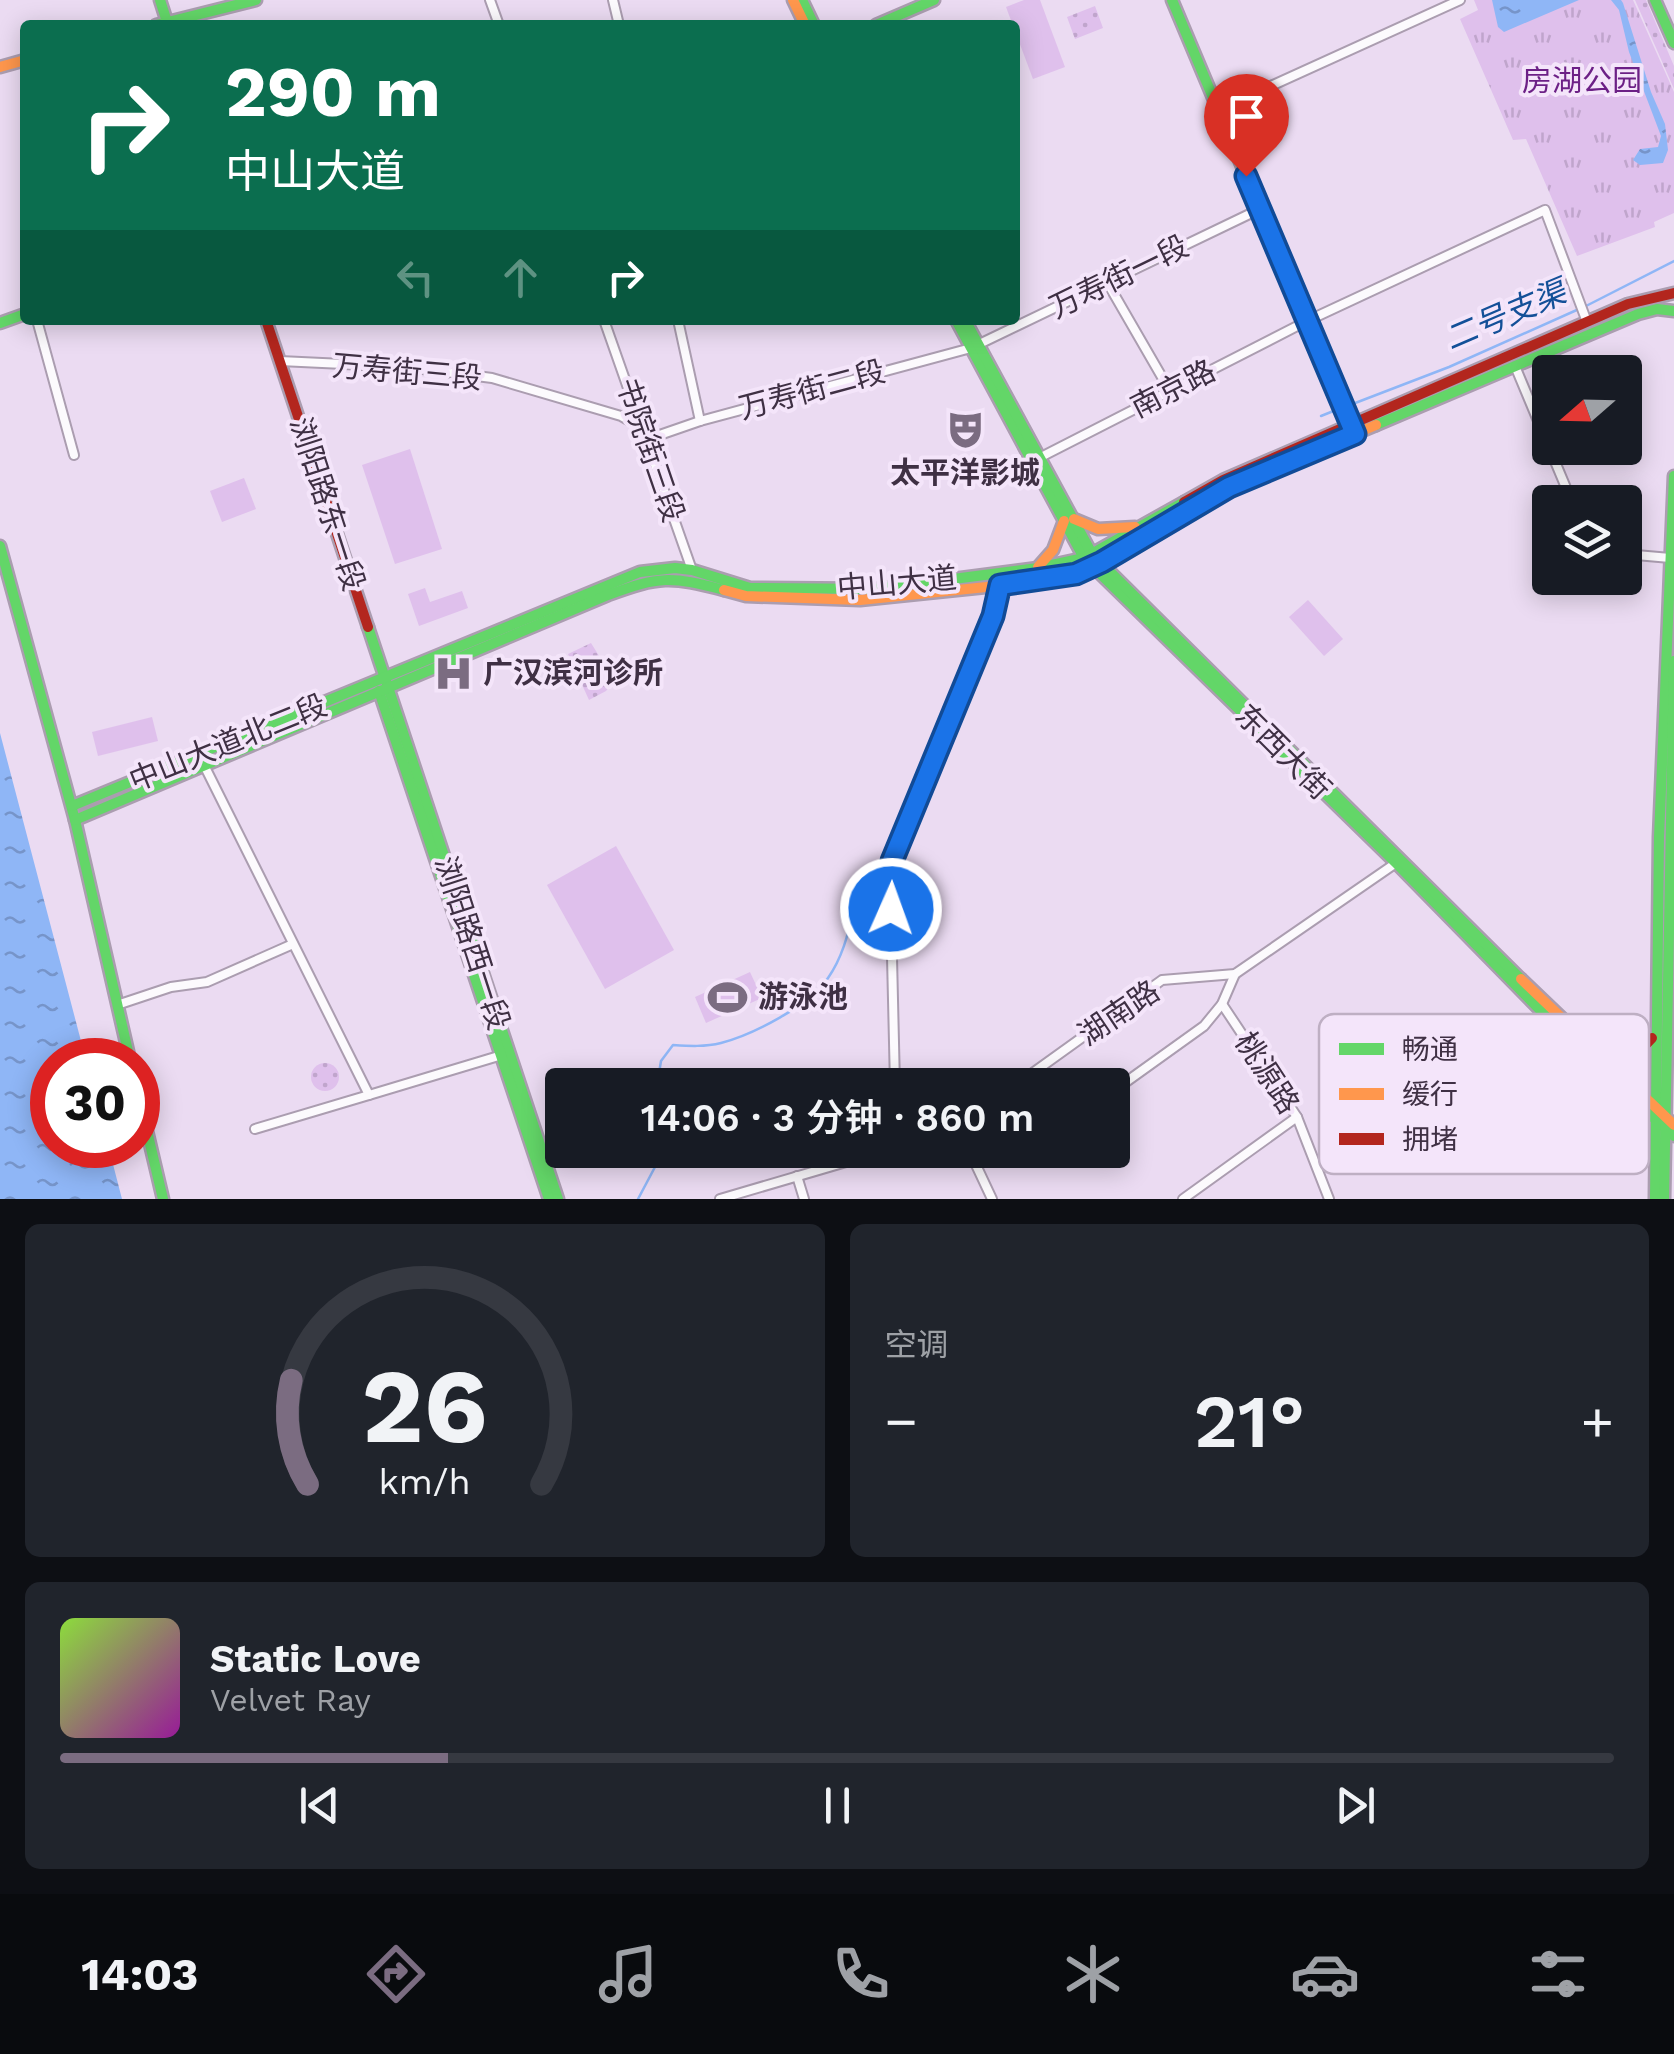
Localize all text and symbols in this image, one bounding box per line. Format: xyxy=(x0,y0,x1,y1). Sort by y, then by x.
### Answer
text: 290 m xyxy=(225,51,441,133)
icon: right xyxy=(60,60,190,190)
park label: 房湖公园 xyxy=(1522,63,1642,98)
pin xyxy=(1204,74,1289,177)
icon: arrive xyxy=(1219,89,1274,144)
text: 中山大道 xyxy=(225,145,405,198)
street label: 万寿街一段 xyxy=(1044,228,1194,325)
icon: left xyxy=(388,250,443,305)
icon: ahead xyxy=(493,250,548,305)
icon: right xyxy=(598,250,653,305)
water label: 二号支渠 xyxy=(1439,271,1575,357)
street label: 万寿街三段 xyxy=(331,348,483,395)
street label: 万寿街二段 xyxy=(735,353,889,426)
street label: 南京路 xyxy=(1125,353,1221,425)
north arrow xyxy=(1532,355,1642,465)
map controls xyxy=(1532,355,1642,595)
street label: 书院街三段 xyxy=(610,373,691,526)
theatre icon: 太平洋影城 xyxy=(944,408,986,450)
street label: 浏阳路东一段 xyxy=(283,413,372,595)
place label: 太平洋影城 xyxy=(890,455,1040,490)
button: layers xyxy=(1532,485,1642,595)
street label: 中山大道 xyxy=(836,560,958,605)
hospital icon: 广汉滨河诊所 xyxy=(432,652,474,694)
place label: 广汉滨河诊所 xyxy=(483,655,663,690)
street label: 中山大道北二段 xyxy=(124,687,332,798)
street label: 东西大街 xyxy=(1229,697,1338,806)
street label: 浏阳路西一段 xyxy=(428,852,517,1034)
position arrow xyxy=(839,857,943,961)
street label: 湖南路 xyxy=(1072,973,1166,1052)
sports icon: 游泳池 xyxy=(707,976,749,1018)
place label: 游泳池 xyxy=(758,979,848,1014)
legend xyxy=(1319,1014,1649,1174)
street label: 桃源路 xyxy=(1228,1025,1307,1120)
text: 畅通 xyxy=(1402,1033,1458,1066)
speed limit sign: 30 xyxy=(30,1038,160,1168)
text: 缓行 xyxy=(1402,1078,1458,1111)
text: 14:06 · 3 分钟 · 860 m xyxy=(641,1096,1034,1140)
text: 拥堵 xyxy=(1402,1123,1458,1156)
text: 空调 xyxy=(885,1326,949,1364)
text: 26 xyxy=(362,1345,488,1467)
text: 21° xyxy=(1193,1377,1305,1465)
text: − xyxy=(885,1389,918,1453)
text: + xyxy=(1581,1389,1614,1453)
text: km/h xyxy=(379,1461,471,1503)
text: Static Love xyxy=(210,1637,421,1681)
text: Velvet Ray xyxy=(210,1681,371,1719)
icon: previous xyxy=(292,1778,347,1833)
icon: pause xyxy=(810,1778,865,1833)
icon: next xyxy=(1328,1778,1383,1833)
icon: directions xyxy=(361,1939,431,2009)
icon: music xyxy=(593,1939,663,2009)
icon: phone xyxy=(826,1939,896,2009)
icon: climate xyxy=(1058,1939,1128,2009)
icon: car xyxy=(1290,1939,1360,2009)
icon: filters xyxy=(1523,1939,1593,2009)
text: 14:03 xyxy=(81,1948,199,2001)

